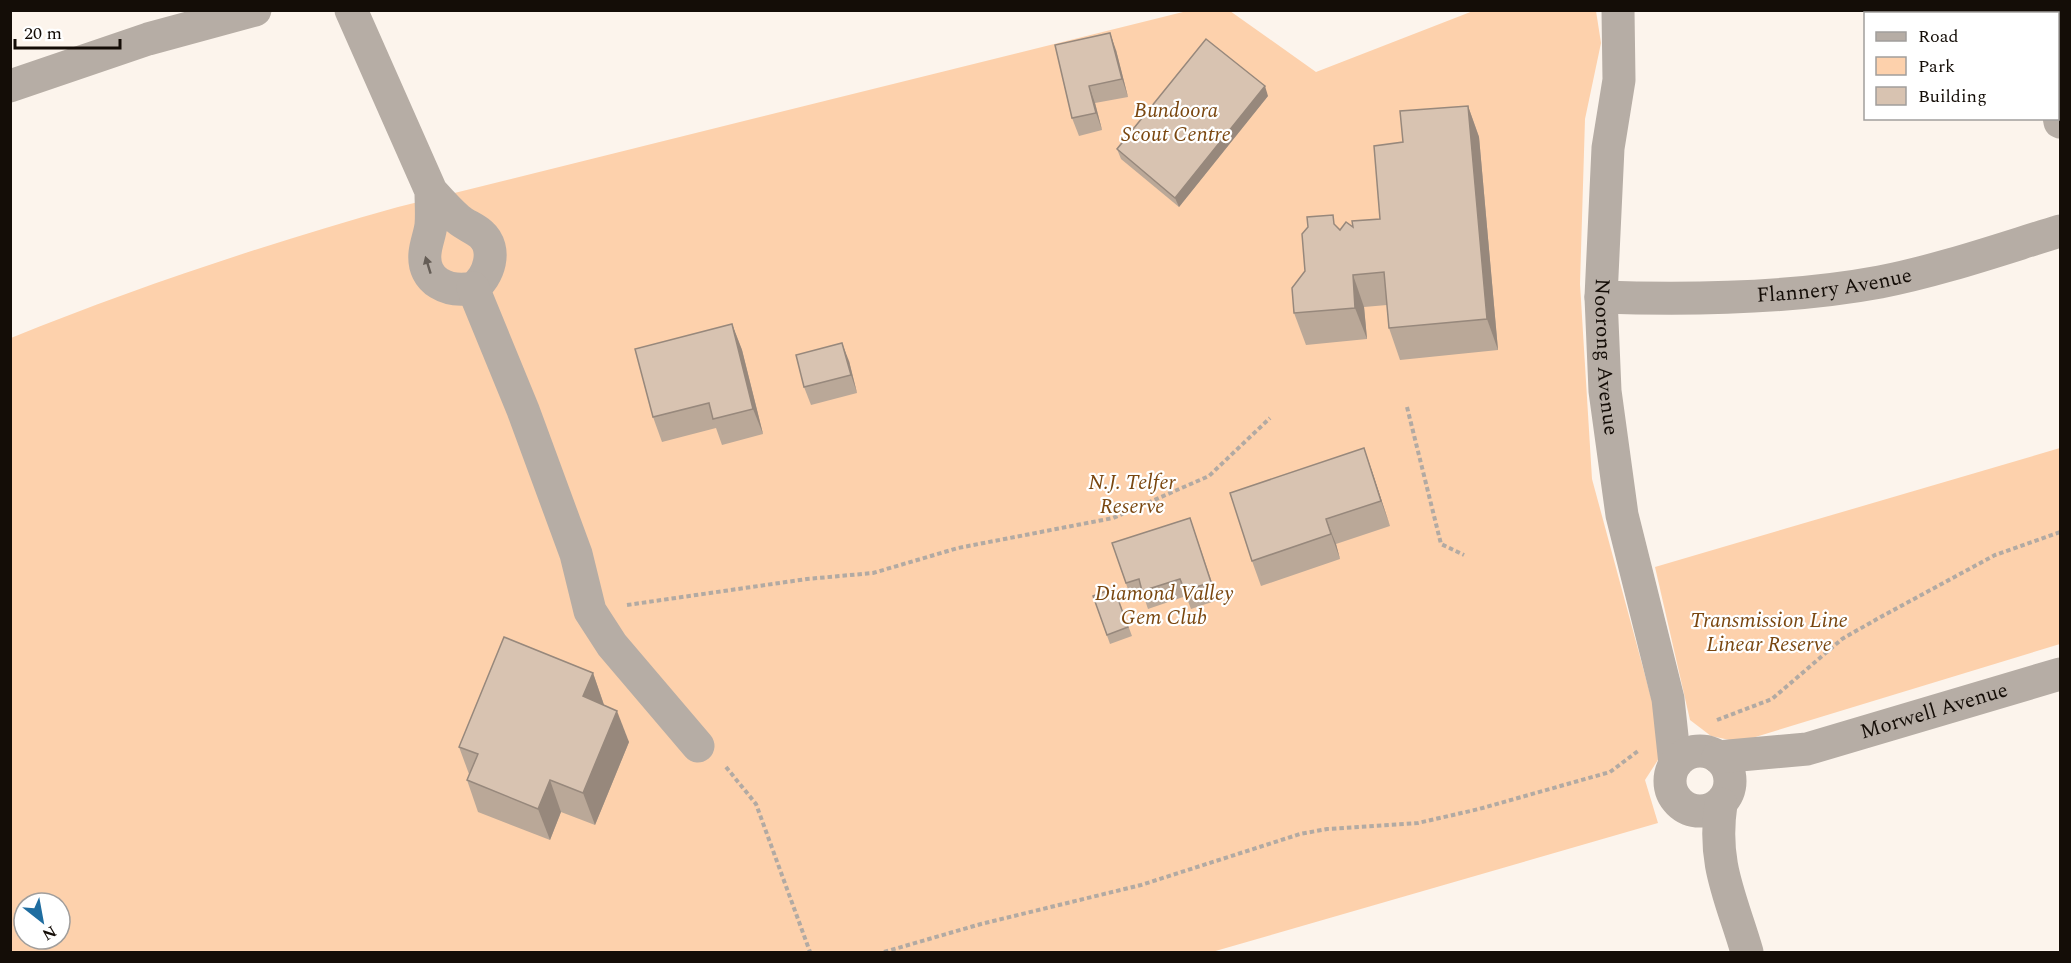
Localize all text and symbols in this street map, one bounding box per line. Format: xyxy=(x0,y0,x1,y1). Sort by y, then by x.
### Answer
scale bar xyxy=(15,12,120,50)
legend xyxy=(1864,12,2059,120)
text: 20 m xyxy=(24,20,62,47)
text: Road xyxy=(1918,23,1959,50)
text: Park xyxy=(1918,53,1955,80)
text: Building xyxy=(1918,83,1987,110)
park label: Bundoora Scout Centre xyxy=(1121,95,1231,151)
one-way arrow xyxy=(423,256,432,274)
street label: Flannery Avenue xyxy=(1756,259,1915,312)
street label: Noorong Avenue xyxy=(1585,277,1627,437)
park label: N.J. Telfer Reserve xyxy=(1088,467,1177,523)
park label: Diamond Valley Gem Club xyxy=(1095,578,1234,634)
park label: Transmission Line Linear Reserve xyxy=(1690,605,1848,661)
street label: Morwell Avenue xyxy=(1856,674,2012,748)
north arrow xyxy=(12,891,72,951)
text: N xyxy=(37,919,61,947)

